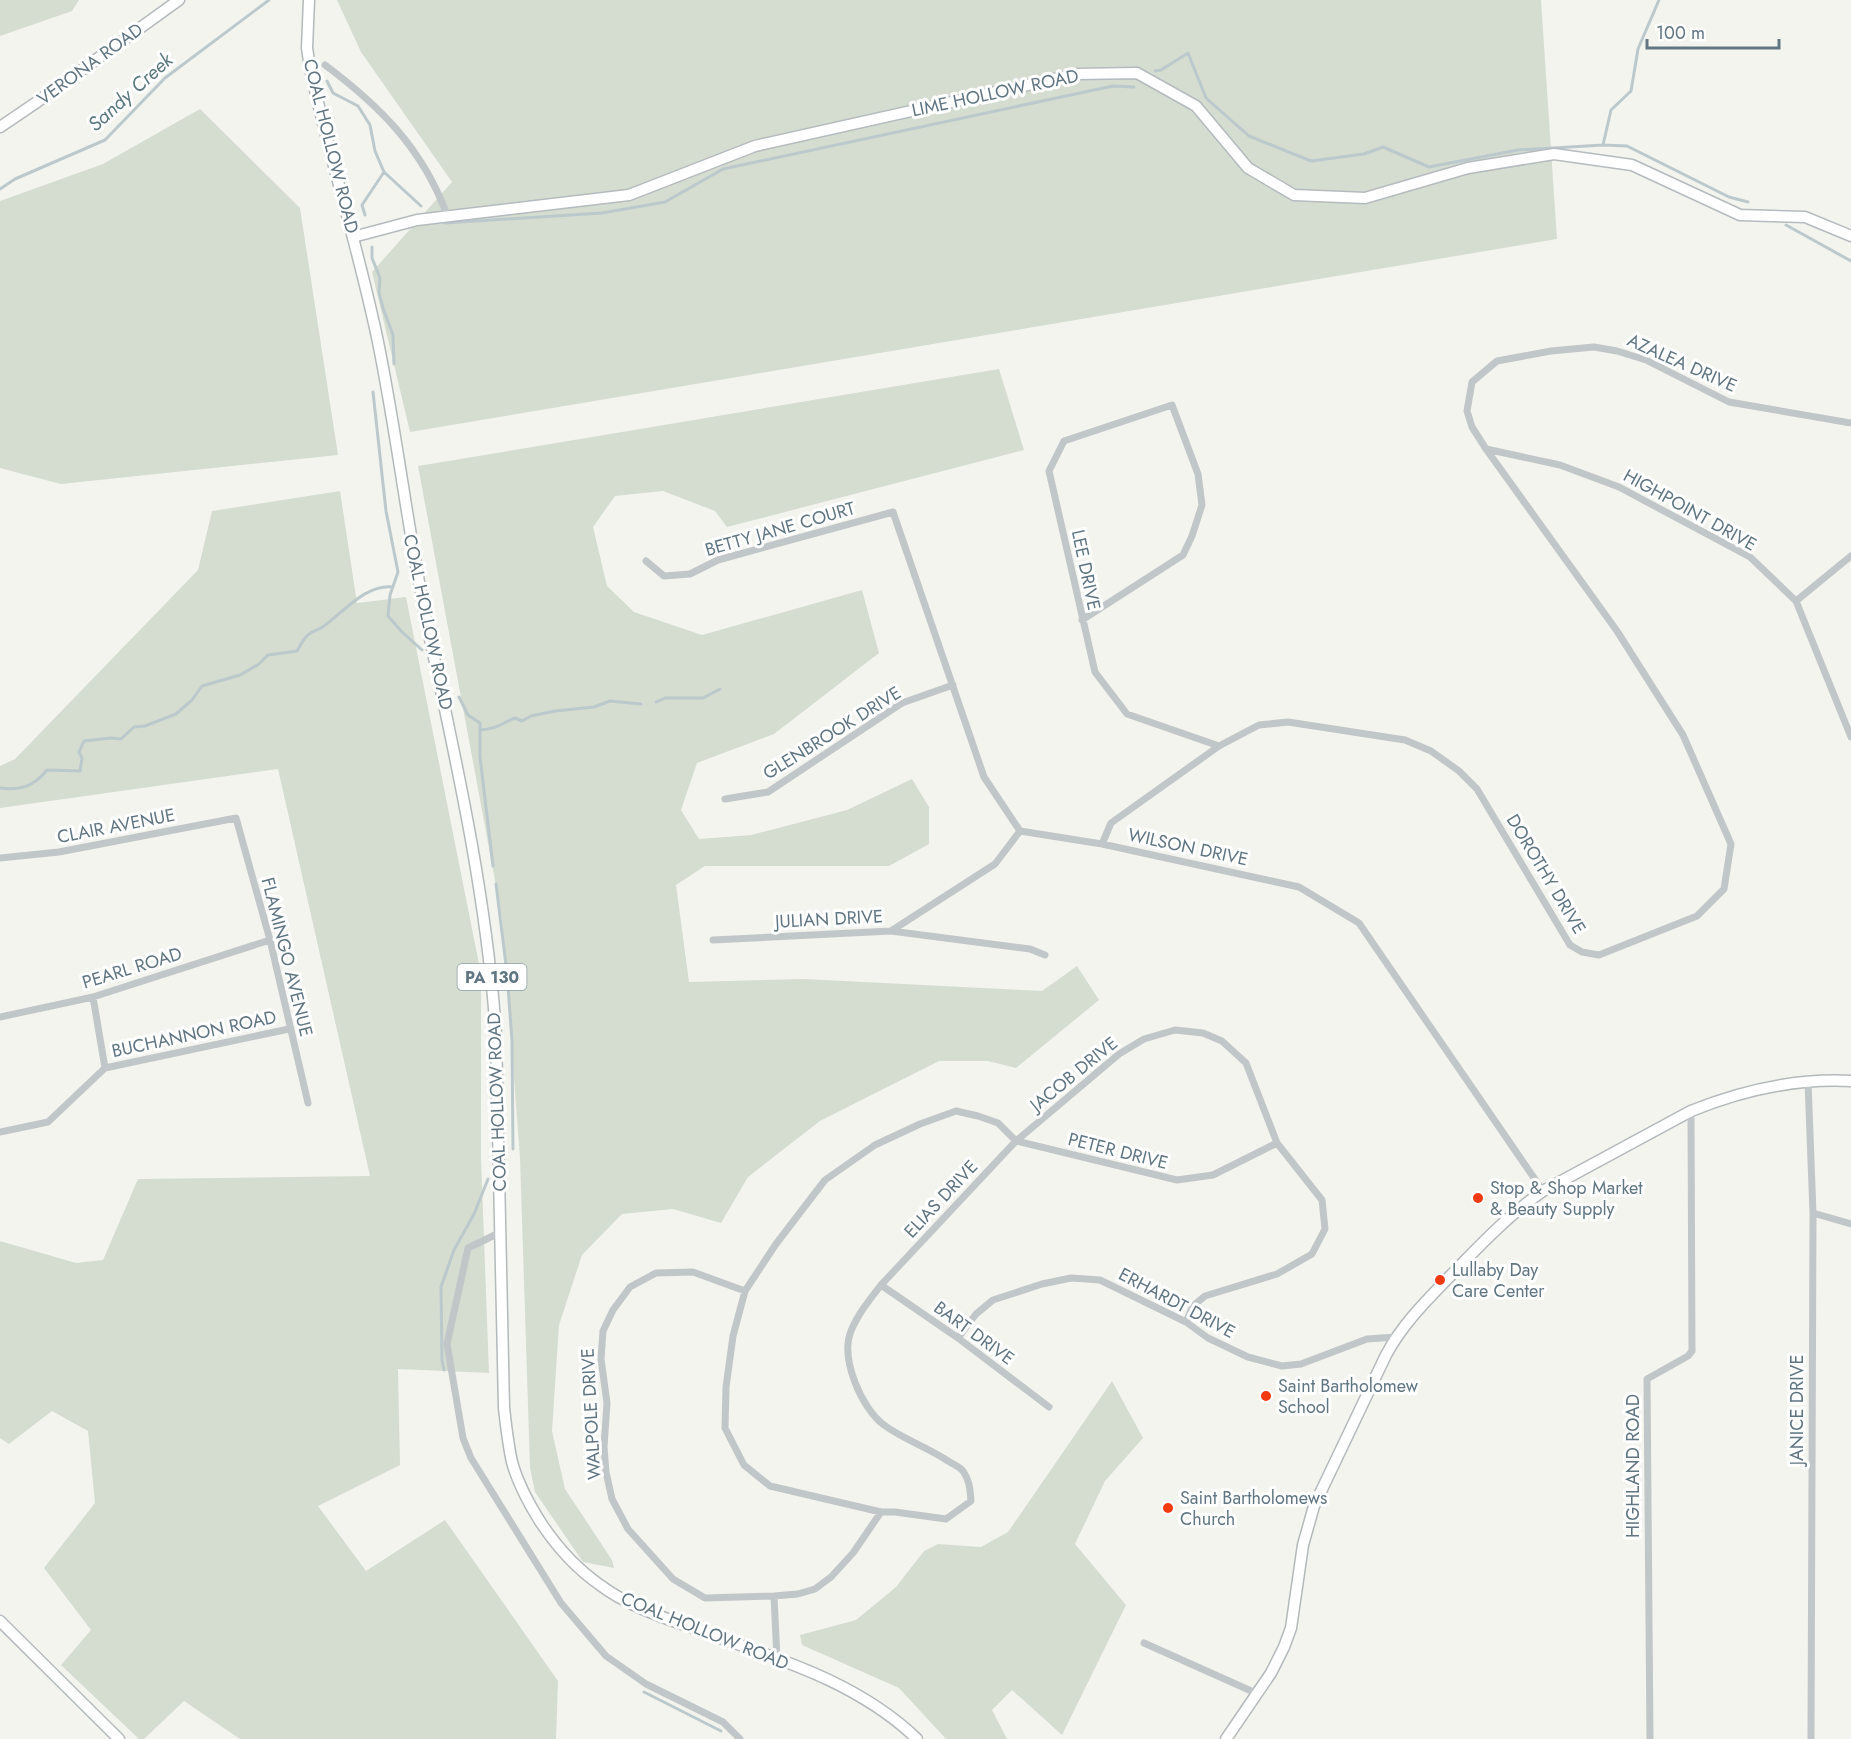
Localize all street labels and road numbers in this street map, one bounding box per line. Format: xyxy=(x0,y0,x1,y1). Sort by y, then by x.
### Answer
street label: VERONA ROAD xyxy=(32,17,148,111)
street label: COAL HOLLOW ROAD xyxy=(297,56,365,236)
street label: LIME HOLLOW ROAD xyxy=(909,63,1081,123)
street label: AZALEA DRIVE xyxy=(1623,327,1741,399)
street label: HIGHPOINT DRIVE xyxy=(1619,463,1761,557)
street label: BETTY JANE COURT xyxy=(702,495,859,563)
street label: LEE DRIVE xyxy=(1065,527,1107,613)
street label: COAL HOLLOW ROAD xyxy=(397,532,459,712)
street label: GLENBROOK DRIVE xyxy=(758,680,906,786)
street label: CLAIR AVENUE xyxy=(55,802,177,850)
street label: DOROTHY DRIVE xyxy=(1500,809,1592,939)
street label: WILSON DRIVE xyxy=(1125,822,1251,872)
street label: FLAMINGO AVENUE xyxy=(255,875,319,1039)
street label: JULIAN DRIVE xyxy=(772,903,884,935)
street label: PEARL ROAD xyxy=(79,940,185,996)
road number: PA 130 xyxy=(458,964,526,990)
street label: BUCHANNON ROAD xyxy=(109,1004,279,1064)
street label: COAL HOLLOW ROAD xyxy=(481,1012,513,1192)
street label: JACOB DRIVE xyxy=(1023,1030,1123,1119)
street label: PETER DRIVE xyxy=(1065,1126,1171,1176)
street label: ELIAS DRIVE xyxy=(898,1154,984,1244)
street label: ERHARDT DRIVE xyxy=(1114,1261,1240,1345)
street label: BART DRIVE xyxy=(928,1295,1020,1371)
street label: WALPOLE DRIVE xyxy=(575,1347,607,1481)
street label: JANICE DRIVE xyxy=(1784,1355,1810,1467)
street label: HIGHLAND ROAD xyxy=(1620,1394,1646,1538)
street label: COAL HOLLOW ROAD xyxy=(617,1585,793,1677)

